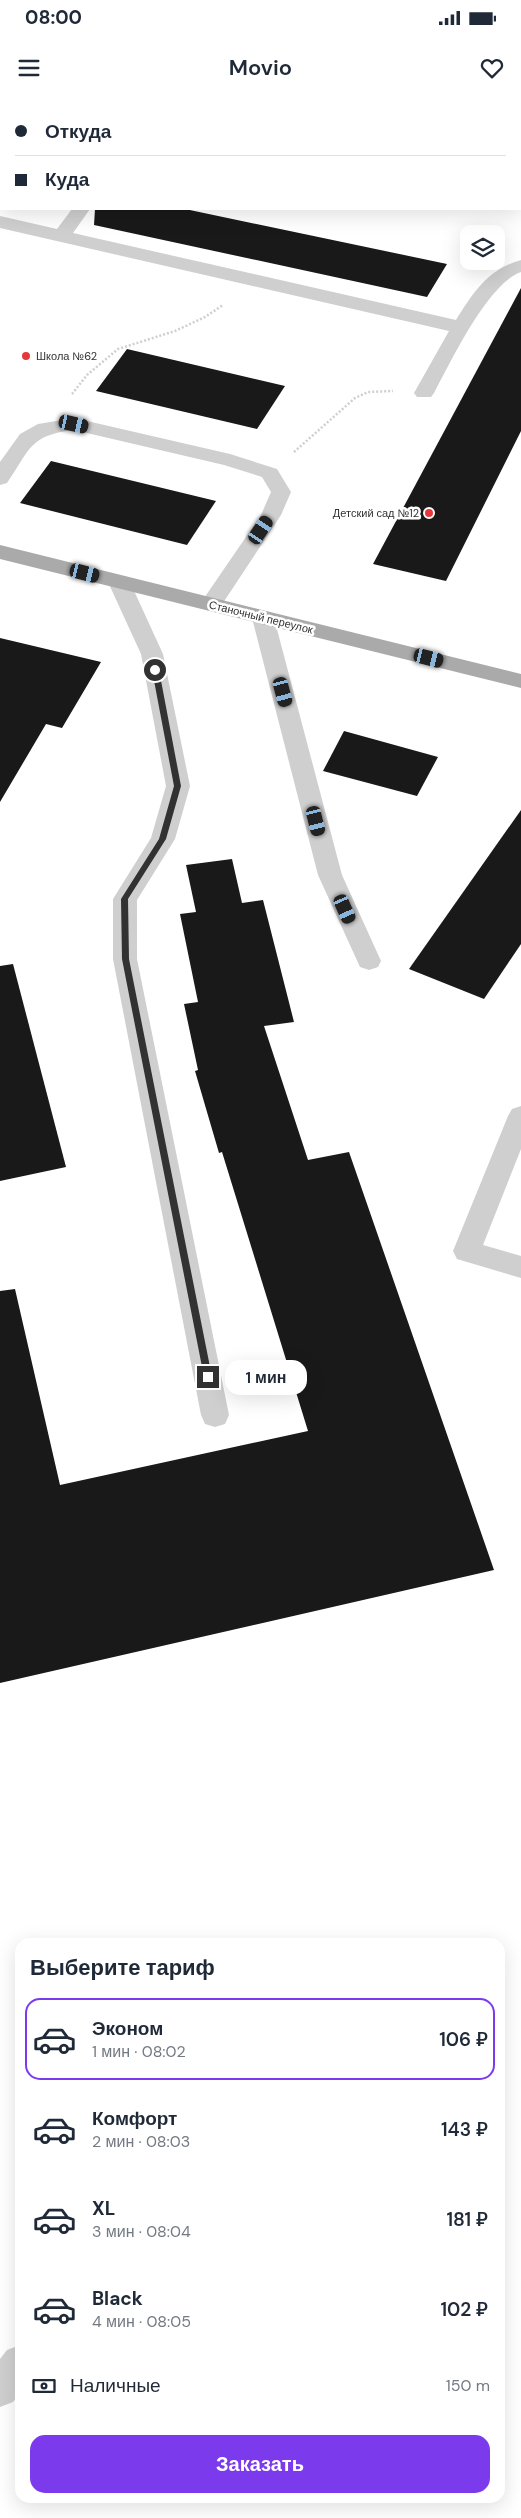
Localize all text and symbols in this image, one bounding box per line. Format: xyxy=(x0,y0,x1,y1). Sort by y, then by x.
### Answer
text: 08:00 xyxy=(25,5,82,30)
text: Movio xyxy=(229,53,292,82)
icon: menu xyxy=(15,54,43,82)
icon: heart xyxy=(478,54,506,82)
text: Откуда xyxy=(45,119,111,144)
text: Куда xyxy=(45,167,89,192)
map controls xyxy=(460,225,505,270)
button: layers xyxy=(460,225,505,270)
place label: Школа №62 xyxy=(36,349,97,363)
marker: Школа №62 xyxy=(20,350,32,362)
car xyxy=(57,413,90,435)
place label: Детский сад №12 xyxy=(333,506,419,520)
marker: Детский сад №12 xyxy=(423,507,435,519)
car xyxy=(246,513,275,547)
car xyxy=(68,562,101,584)
street label: Станочный переулок xyxy=(208,597,315,637)
car xyxy=(412,647,445,669)
route start xyxy=(144,659,166,681)
car xyxy=(271,676,294,708)
car xyxy=(305,805,326,837)
car xyxy=(332,892,357,926)
callout: 1 мин xyxy=(226,1360,308,1394)
route end xyxy=(197,1366,219,1388)
text: 1 мин xyxy=(246,1367,286,1388)
text: Выберите тариф xyxy=(30,1953,215,1982)
text: Эконом xyxy=(92,2016,163,2041)
icon: car xyxy=(32,2017,77,2062)
text: 106 ₽ xyxy=(439,2027,488,2052)
text: 1 мин · 08:02 xyxy=(92,2041,186,2062)
text: Комфорт xyxy=(92,2106,177,2131)
icon: car xyxy=(32,2107,77,2152)
text: 143 ₽ xyxy=(441,2117,488,2142)
text: 2 мин · 08:03 xyxy=(92,2131,190,2152)
text: XL xyxy=(92,2196,115,2221)
icon: car xyxy=(32,2197,77,2242)
text: 181 ₽ xyxy=(446,2207,488,2232)
text: 3 мин · 08:04 xyxy=(92,2221,191,2242)
text: Black xyxy=(92,2286,143,2311)
icon: car xyxy=(32,2287,77,2332)
text: 102 ₽ xyxy=(440,2297,488,2322)
text: 4 мин · 08:05 xyxy=(92,2311,191,2332)
icon: cash xyxy=(30,2372,58,2400)
text: Наличные xyxy=(70,2373,161,2398)
text: 150 m xyxy=(446,2375,490,2396)
button: Заказать xyxy=(30,2435,490,2493)

